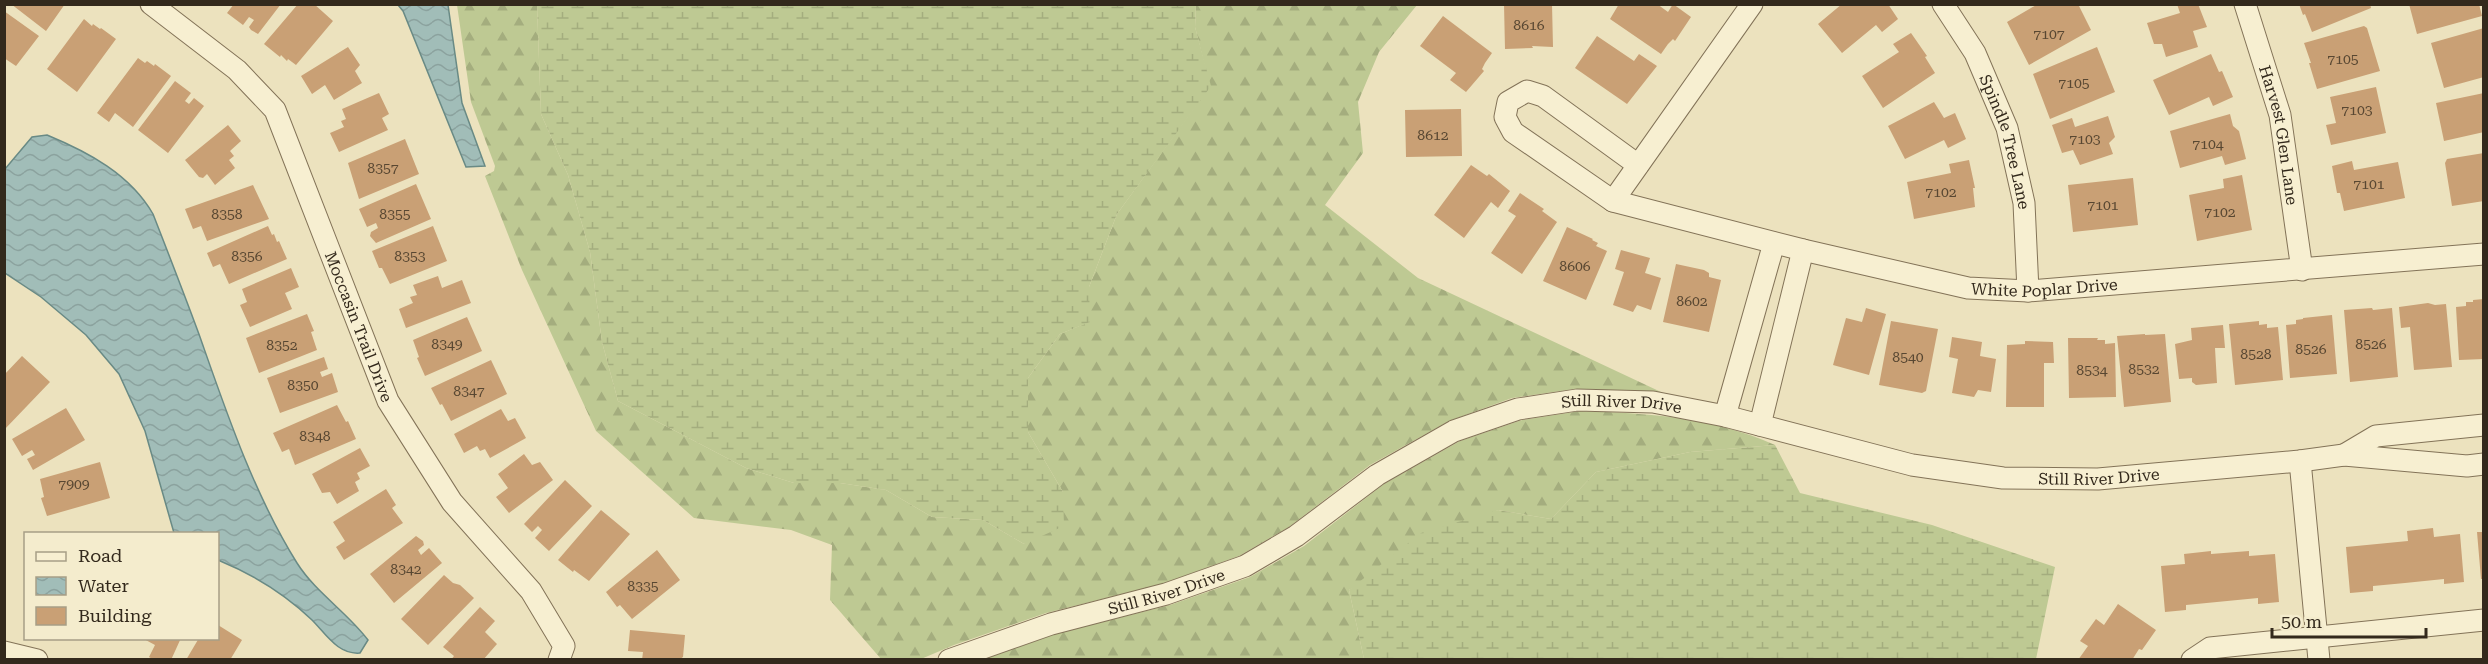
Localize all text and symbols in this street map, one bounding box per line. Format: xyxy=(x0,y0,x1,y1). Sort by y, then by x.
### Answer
house number: 8616 xyxy=(1513,17,1545,33)
house number: 7107 xyxy=(2033,26,2065,42)
house number: 7105 xyxy=(2327,51,2359,67)
street label: Harvest Glen Lane xyxy=(2255,63,2302,207)
street label: Spindle Tree Lane xyxy=(1975,72,2033,210)
house number: 7105 xyxy=(2058,75,2090,91)
house number: 7103 xyxy=(2341,102,2373,118)
house number: 8612 xyxy=(1417,127,1449,143)
house number: 7103 xyxy=(2069,131,2101,147)
house number: 7104 xyxy=(2192,136,2224,152)
house number: 8357 xyxy=(367,160,399,176)
house number: 7101 xyxy=(2353,176,2385,192)
house number: 7102 xyxy=(1925,184,1957,200)
house number: 7101 xyxy=(2087,197,2119,213)
house number: 7102 xyxy=(2204,204,2236,220)
house number: 8358 xyxy=(211,206,243,222)
house number: 8355 xyxy=(379,206,411,222)
house number: 8356 xyxy=(231,248,263,264)
house number: 8353 xyxy=(394,248,426,264)
street label: Moccasin Trail Drive xyxy=(321,249,397,405)
house number: 8606 xyxy=(1559,258,1591,274)
street label: White Poplar Drive xyxy=(1971,275,2119,301)
house number: 8602 xyxy=(1676,293,1708,309)
house number: 8349 xyxy=(431,336,463,352)
house number: 8526 xyxy=(2355,336,2387,352)
house number: 8352 xyxy=(266,337,298,353)
house number: 8526 xyxy=(2295,341,2327,357)
house number: 8528 xyxy=(2240,346,2272,362)
house number: 8540 xyxy=(1892,349,1924,365)
house number: 8532 xyxy=(2128,361,2160,377)
house number: 8534 xyxy=(2076,362,2108,378)
house number: 8350 xyxy=(287,377,319,393)
house number: 8347 xyxy=(453,383,485,399)
street label: Still River Drive xyxy=(1560,391,1684,417)
house number: 8348 xyxy=(299,428,331,444)
street label: Still River Drive xyxy=(2038,465,2160,489)
house number: 7909 xyxy=(58,476,90,492)
legend xyxy=(24,532,219,640)
text: Road xyxy=(78,545,123,566)
house number: 8342 xyxy=(390,561,422,577)
street label: Still River Drive xyxy=(1106,565,1228,619)
text: Water xyxy=(78,575,129,596)
house number: 8335 xyxy=(627,578,659,594)
scale bar xyxy=(2272,601,2426,639)
text: Building xyxy=(78,605,152,626)
text: 50 m xyxy=(2281,611,2322,632)

